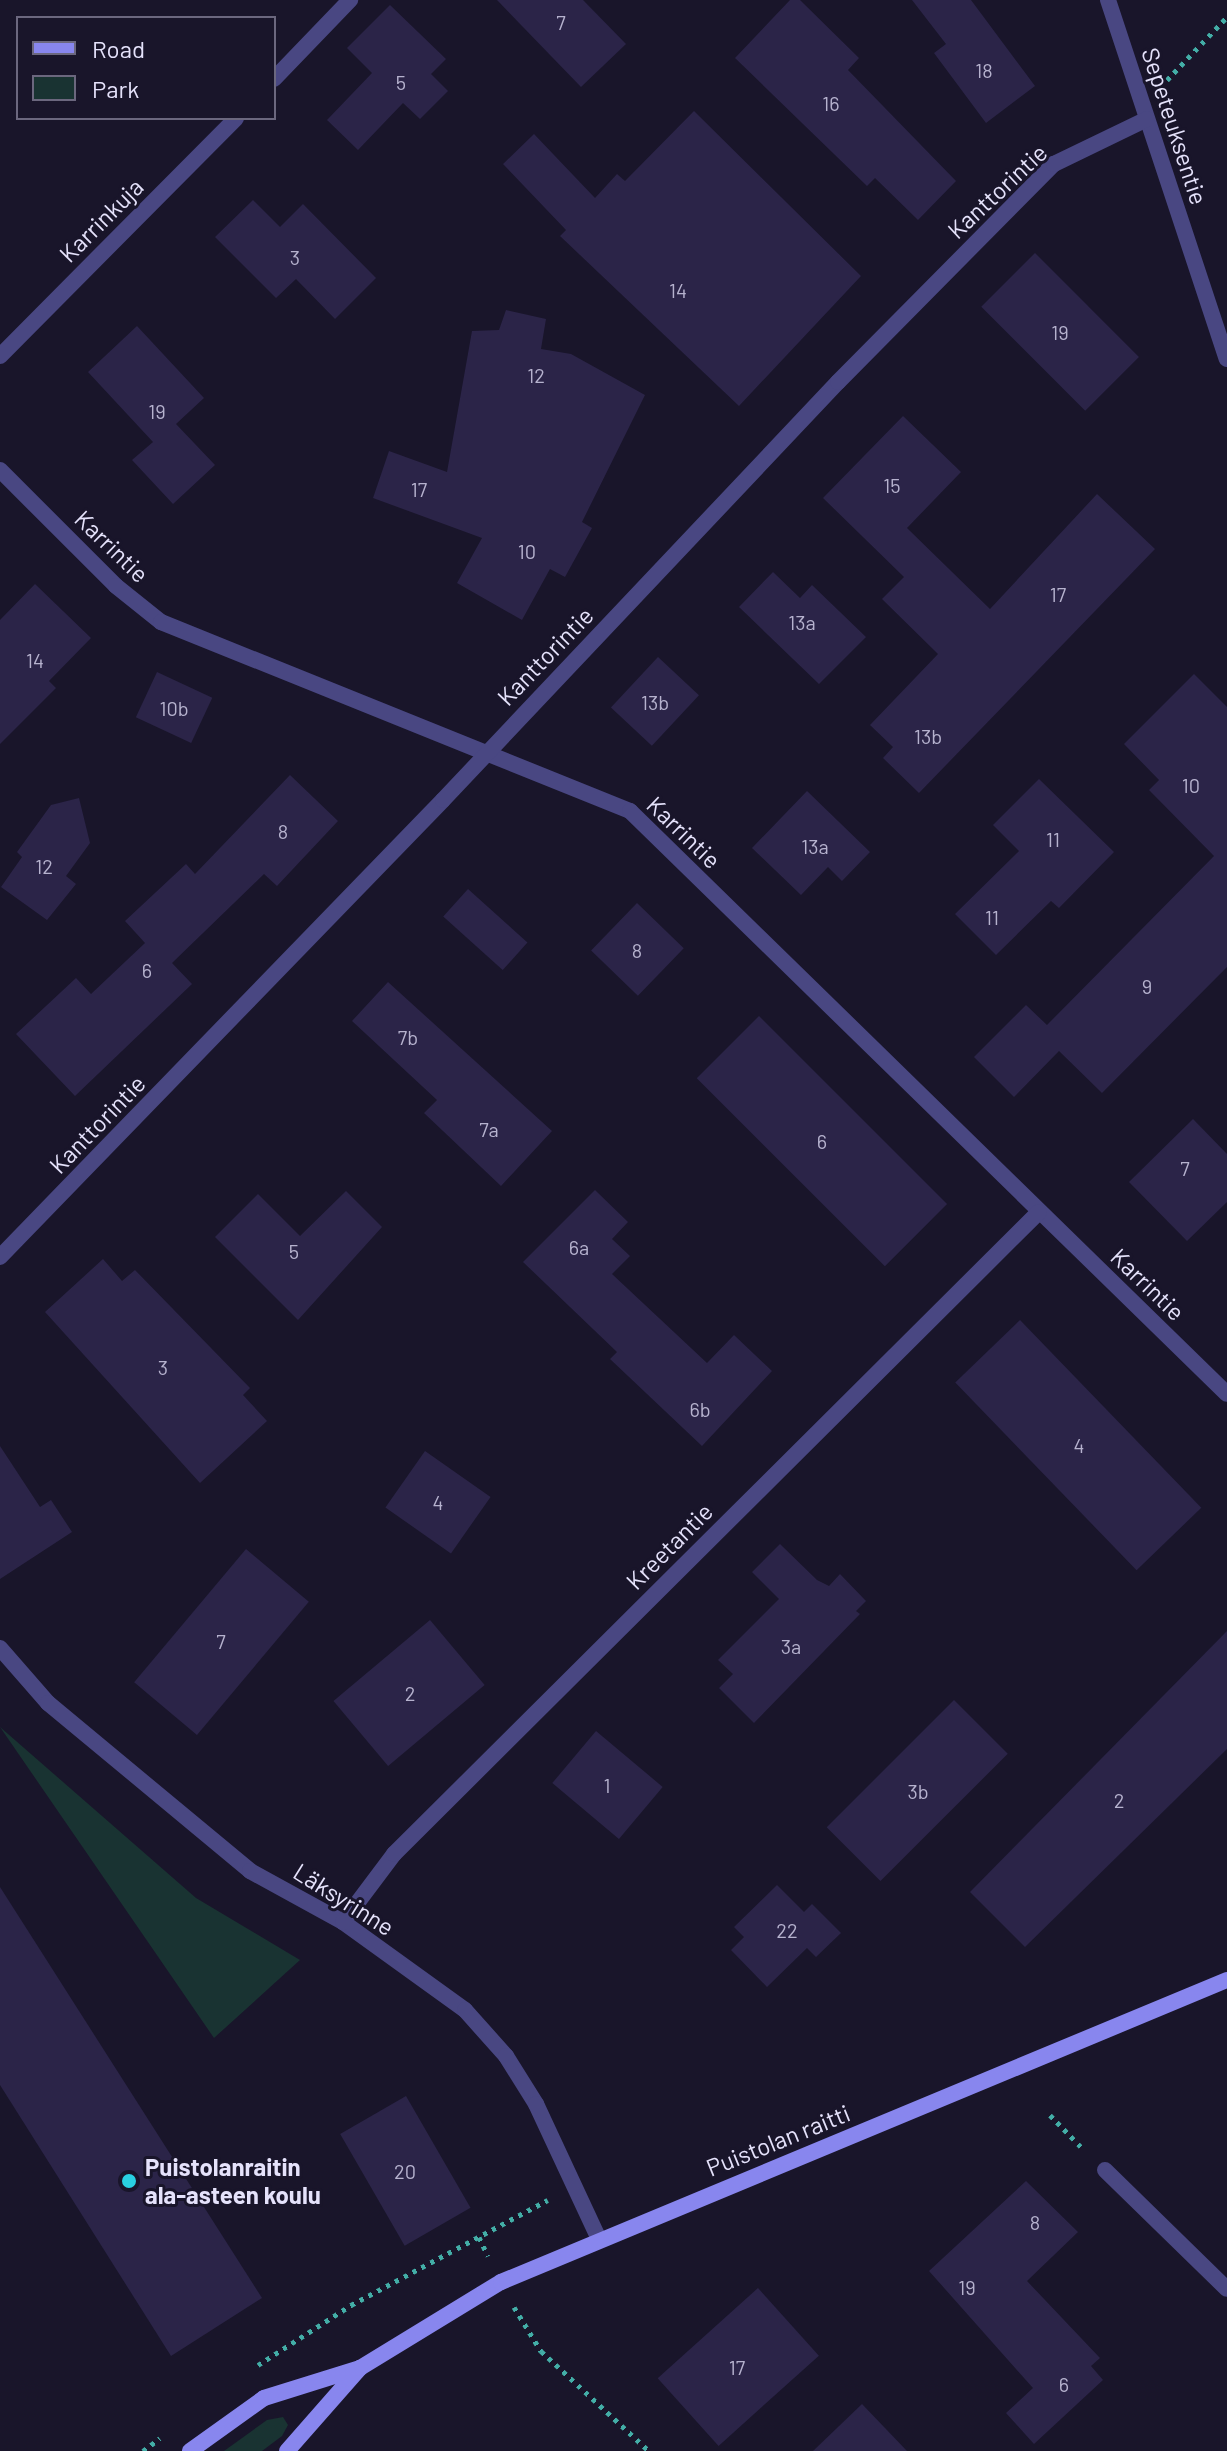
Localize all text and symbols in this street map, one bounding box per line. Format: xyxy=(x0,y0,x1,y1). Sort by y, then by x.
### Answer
house number: 7 xyxy=(556,10,566,34)
legend xyxy=(16,16,276,120)
text: Road xyxy=(92,34,145,63)
street label: Sepeteuksentie xyxy=(1136,44,1214,208)
house number: 18 xyxy=(975,58,993,82)
house number: 5 xyxy=(396,70,406,94)
text: Park xyxy=(92,74,139,103)
house number: 16 xyxy=(822,91,840,115)
street label: Kanttorintie xyxy=(941,138,1053,244)
street label: Karrinkuja xyxy=(53,172,149,268)
house number: 3 xyxy=(290,245,300,269)
house number: 14 xyxy=(669,278,687,302)
house number: 19 xyxy=(1051,320,1069,344)
house number: 12 xyxy=(527,363,545,387)
house number: 19 xyxy=(148,399,166,423)
house number: 15 xyxy=(883,473,901,497)
house number: 17 xyxy=(411,477,427,501)
street label: Karrintie xyxy=(69,504,155,588)
house number: 10 xyxy=(518,539,536,563)
house number: 17 xyxy=(1050,582,1066,606)
street label: Kanttorintie xyxy=(491,601,599,711)
house number: 13a xyxy=(788,610,816,634)
house number: 14 xyxy=(26,648,44,672)
house number: 13b xyxy=(641,690,669,714)
house number: 10b xyxy=(159,696,189,720)
house number: 13b xyxy=(914,724,942,748)
house number: 10 xyxy=(1182,773,1200,797)
street label: Karrintie xyxy=(641,790,727,874)
house number: 8 xyxy=(278,819,288,843)
house number: 11 xyxy=(1046,827,1060,851)
house number: 13a xyxy=(801,834,829,858)
house number: 12 xyxy=(35,854,53,878)
house number: 11 xyxy=(985,905,999,929)
house number: 8 xyxy=(632,938,642,962)
house number: 6 xyxy=(142,958,152,982)
house number: 9 xyxy=(1142,974,1152,998)
house number: 7b xyxy=(398,1025,418,1049)
street label: Kanttorintie xyxy=(43,1069,151,1179)
house number: 7a xyxy=(479,1117,499,1141)
house number: 6 xyxy=(817,1129,827,1153)
house number: 7 xyxy=(1180,1156,1190,1180)
house number: 6a xyxy=(569,1235,589,1259)
house number: 5 xyxy=(289,1239,299,1263)
street label: Karrintie xyxy=(1105,1242,1191,1326)
house number: 3 xyxy=(158,1355,168,1379)
house number: 6b xyxy=(689,1397,711,1421)
house number: 4 xyxy=(1073,1433,1085,1457)
house number: 4 xyxy=(432,1490,444,1514)
street label: Kreetantie xyxy=(620,1497,718,1595)
house number: 7 xyxy=(216,1629,226,1653)
house number: 3a xyxy=(781,1634,801,1658)
house number: 2 xyxy=(405,1681,415,1705)
house number: 1 xyxy=(604,1773,610,1797)
house number: 3b xyxy=(907,1779,929,1803)
house number: 2 xyxy=(1114,1788,1124,1812)
street label: Läksyrinne xyxy=(288,1857,400,1941)
house number: 22 xyxy=(776,1918,798,1942)
street label: Puistolan raitti xyxy=(702,2098,854,2182)
place label: Puistolanraitin ala-asteen koulu xyxy=(145,2153,321,2209)
house number: 20 xyxy=(394,2159,416,2183)
marker: Puistolanraitin ala-asteen koulu xyxy=(120,2172,138,2190)
house number: 8 xyxy=(1030,2210,1040,2234)
house number: 19 xyxy=(958,2275,976,2299)
house number: 17 xyxy=(729,2355,745,2379)
house number: 6 xyxy=(1059,2372,1069,2396)

